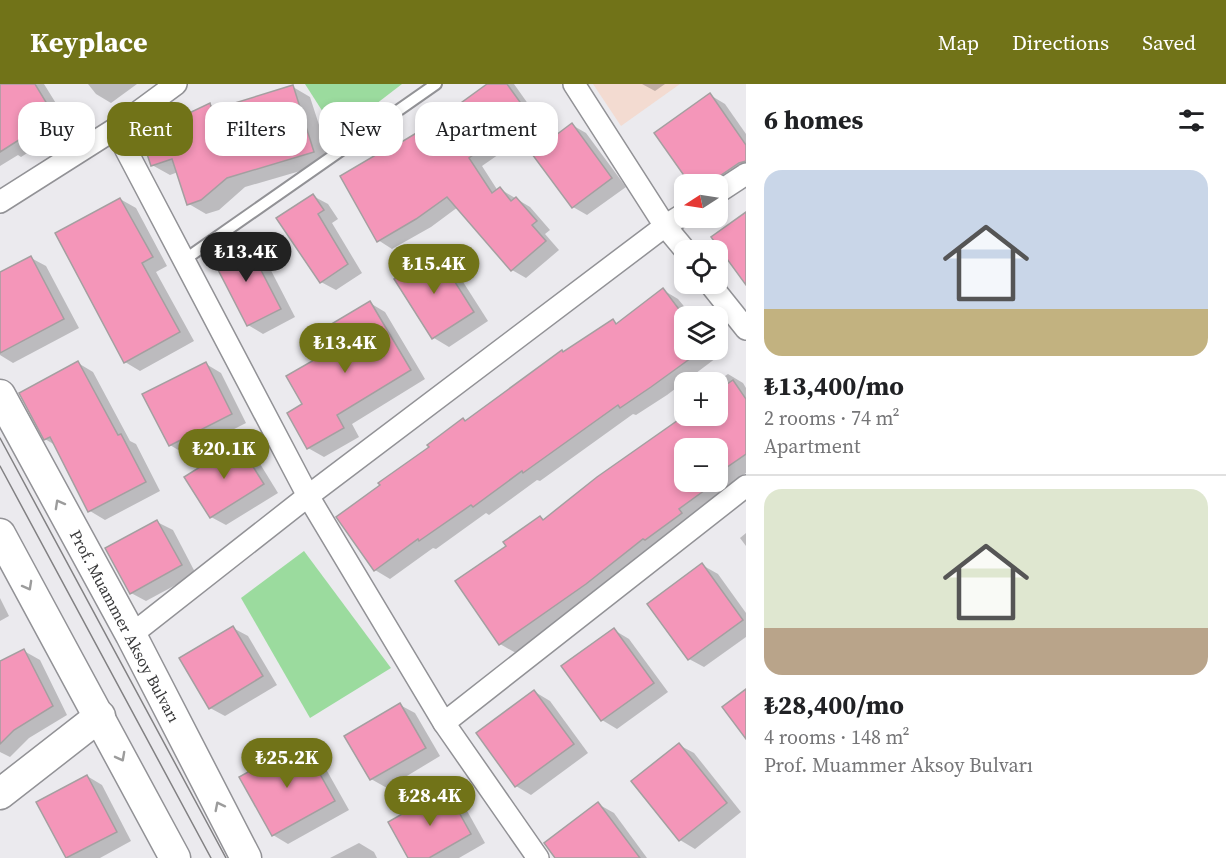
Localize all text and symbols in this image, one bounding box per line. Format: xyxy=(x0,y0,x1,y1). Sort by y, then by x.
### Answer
text: Keyplace xyxy=(30,23,148,61)
text: Map xyxy=(938,28,979,57)
text: Directions xyxy=(1012,28,1109,57)
text: Saved xyxy=(1142,28,1196,57)
chip: Buy xyxy=(18,102,95,156)
chip: Rent xyxy=(107,102,193,156)
chip: Filters xyxy=(205,102,307,156)
chip: New xyxy=(319,102,403,156)
chip: Apartment xyxy=(415,102,558,156)
text: 6 homes xyxy=(764,102,863,138)
icon: filters xyxy=(1175,104,1208,137)
north arrow xyxy=(674,174,728,228)
map controls xyxy=(674,174,728,492)
icon: home xyxy=(932,209,1040,317)
pin: ₺13.4K xyxy=(197,232,295,283)
text: ₺13.4K xyxy=(214,237,278,265)
button: locate xyxy=(674,240,728,294)
pin: ₺15.4K xyxy=(385,244,483,295)
text: ₺15.4K xyxy=(402,249,466,277)
button: layers xyxy=(674,306,728,360)
pin: ₺13.4K xyxy=(296,323,394,374)
text: ₺13.4K xyxy=(313,328,377,356)
text: ₺13,400/mo xyxy=(764,368,904,404)
button: + xyxy=(674,372,728,426)
text: 2 rooms · 74 m² xyxy=(764,404,900,432)
pin: ₺20.1K xyxy=(175,429,273,480)
text: Apartment xyxy=(764,432,861,460)
text: ₺20.1K xyxy=(192,434,256,462)
button: − xyxy=(674,438,728,492)
one-way arrow xyxy=(55,500,66,510)
street label: Prof. Muammer Aksoy Bulvarı xyxy=(65,526,185,726)
icon: home xyxy=(932,528,1040,636)
one-way arrow xyxy=(21,579,32,590)
text: ₺28,400/mo xyxy=(764,687,904,723)
text: 4 rooms · 148 m² xyxy=(764,723,910,751)
pin: ₺25.2K xyxy=(238,738,336,789)
text: ₺25.2K xyxy=(255,743,319,771)
one-way arrow xyxy=(114,751,126,762)
text: Prof. Muammer Aksoy Bulvarı xyxy=(764,751,1033,779)
pin: ₺28.4K xyxy=(381,776,479,827)
text: ₺28.4K xyxy=(398,781,462,809)
one-way arrow xyxy=(215,802,226,812)

